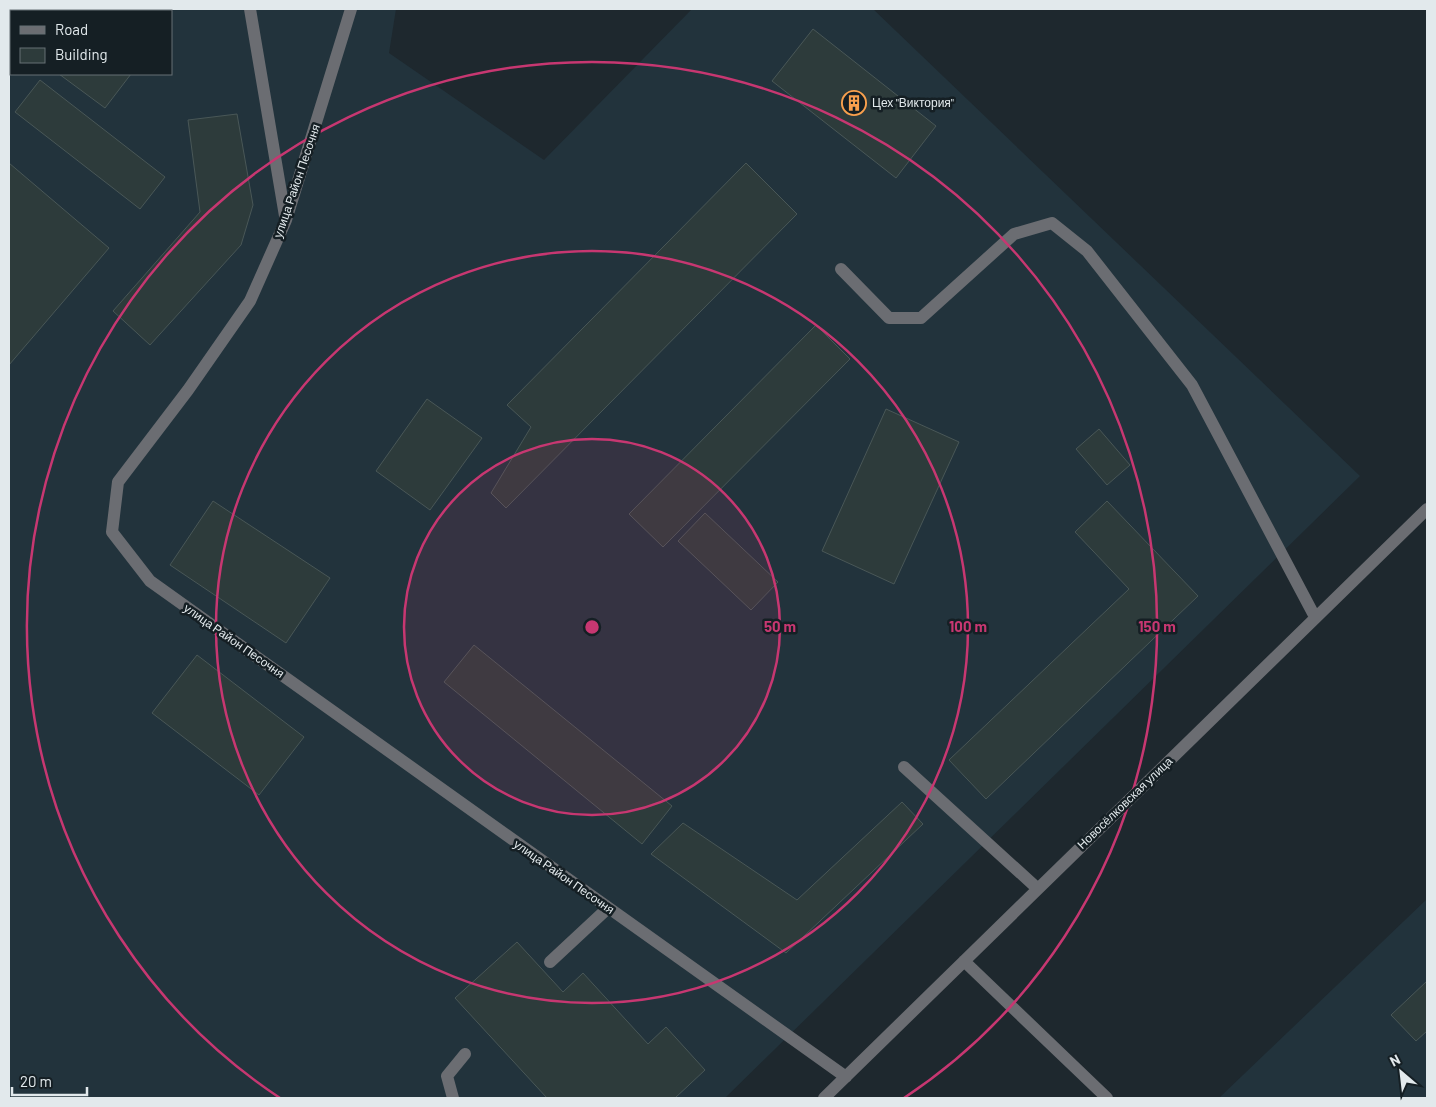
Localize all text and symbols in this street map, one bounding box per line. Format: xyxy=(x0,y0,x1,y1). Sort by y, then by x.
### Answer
legend xyxy=(10,10,172,75)
text: Road xyxy=(55,20,88,38)
text: Building xyxy=(55,45,108,63)
building icon: Цех "Виктория" xyxy=(841,90,867,116)
place label: Цех "Виктория" xyxy=(872,95,954,110)
street label: улица Район Песочня xyxy=(270,122,323,240)
street label: улица Район Песочня xyxy=(181,600,287,681)
text: 50 m xyxy=(764,617,796,635)
text: 100 m xyxy=(949,617,987,635)
text: 150 m xyxy=(1138,617,1176,635)
centre of rings xyxy=(583,618,601,636)
street label: Новосёлковская улица xyxy=(1074,753,1176,852)
street label: улица Район Песочня xyxy=(511,836,617,917)
north arrow xyxy=(1376,1047,1426,1097)
text: N xyxy=(1387,1050,1403,1070)
scale bar xyxy=(12,1064,88,1096)
text: 20 m xyxy=(20,1072,52,1090)

